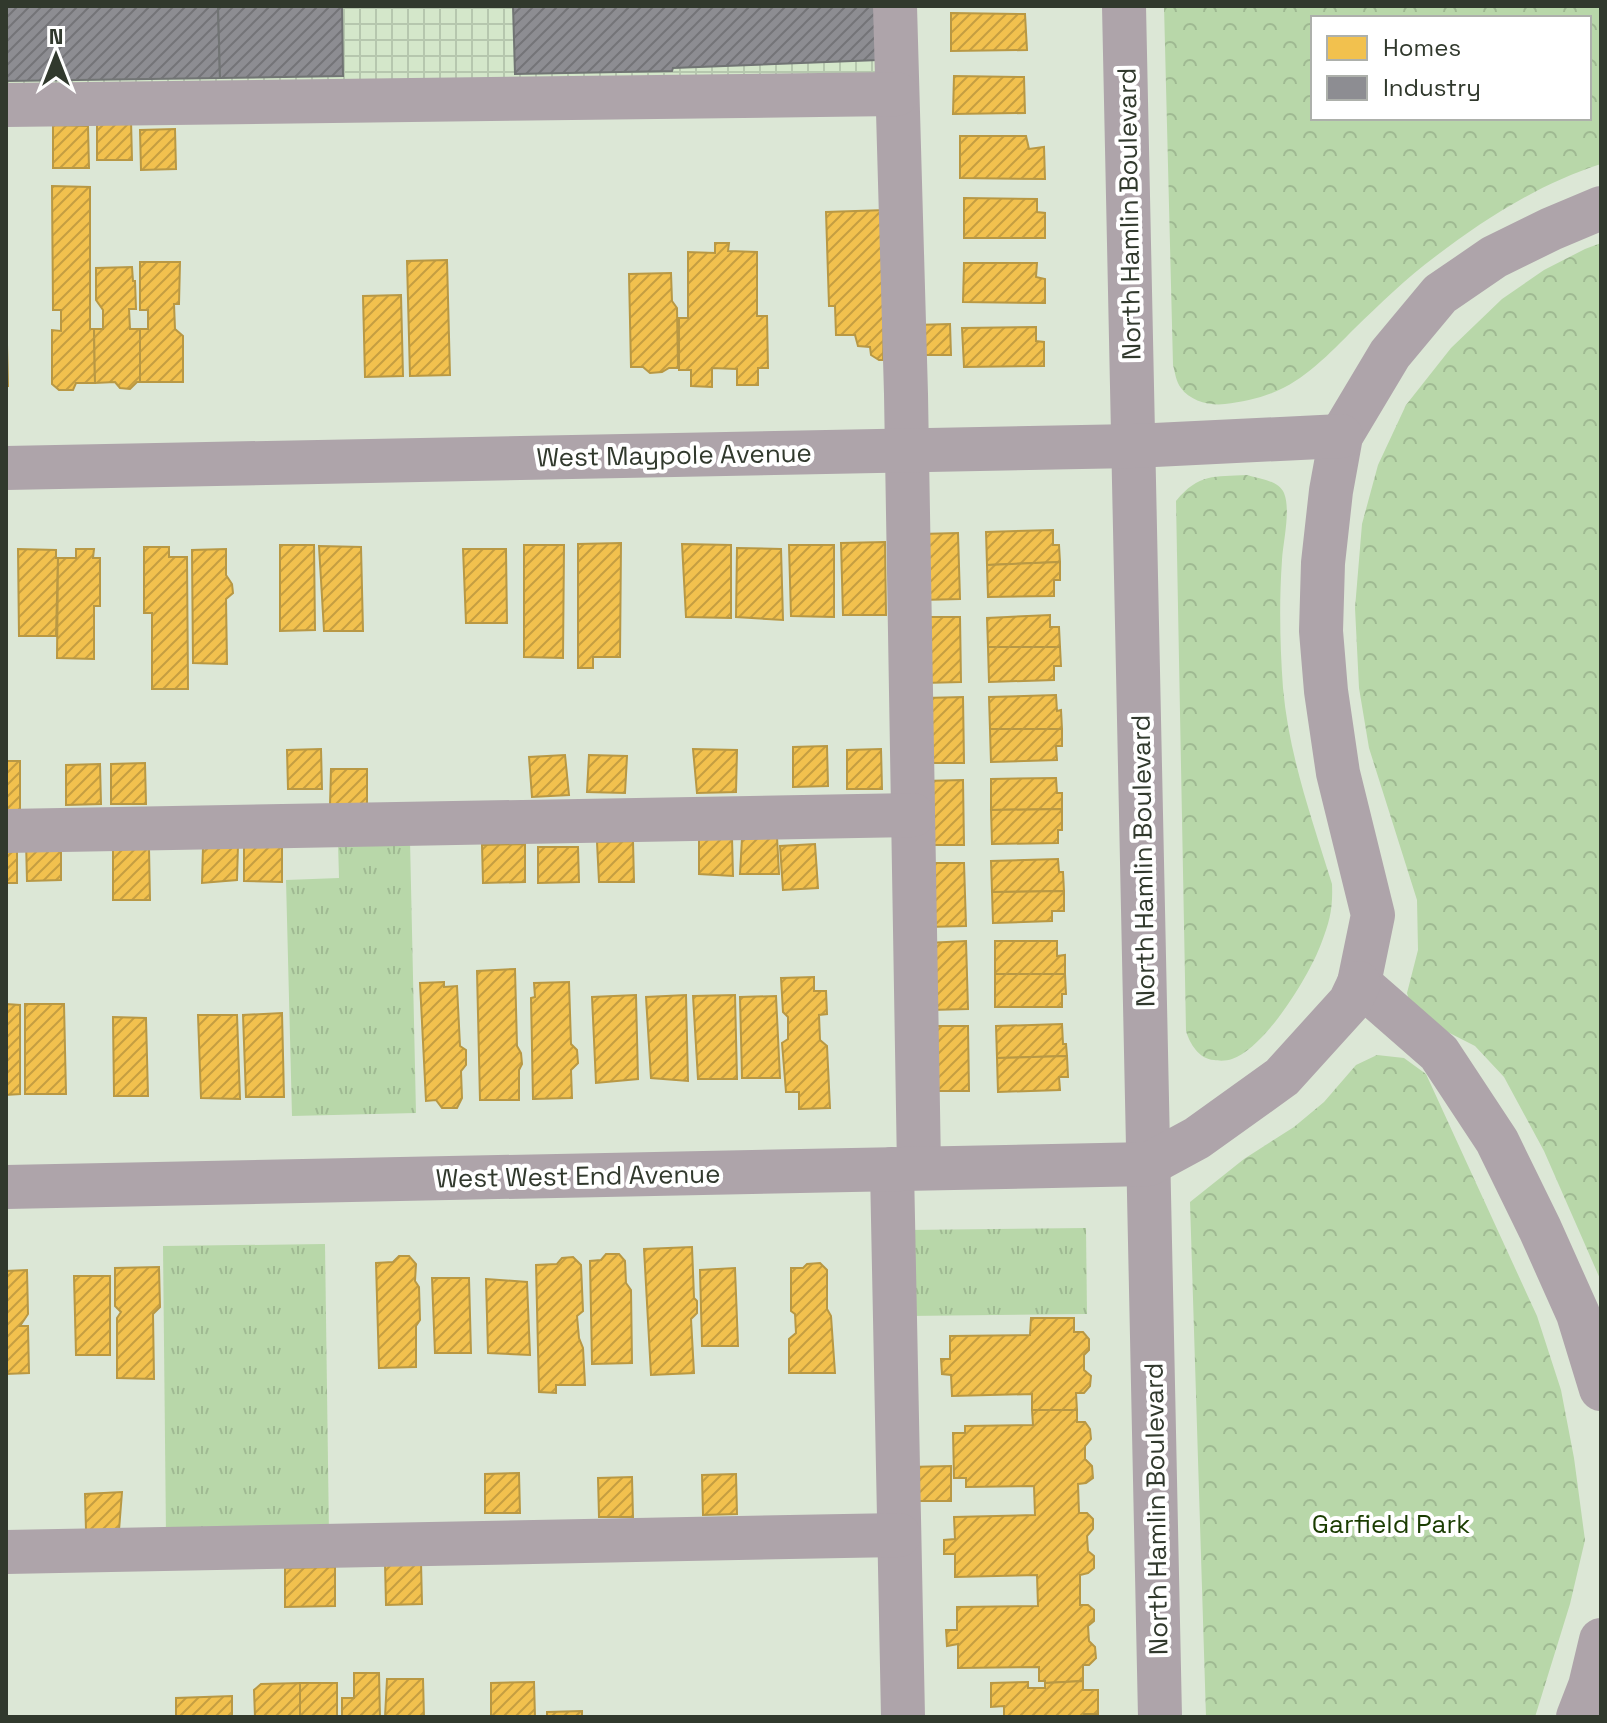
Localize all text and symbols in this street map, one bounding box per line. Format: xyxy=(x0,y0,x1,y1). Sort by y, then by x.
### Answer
north arrow xyxy=(16,16,96,96)
legend xyxy=(1311,16,1591,120)
text: N xyxy=(49,22,63,50)
text: Homes xyxy=(1383,32,1461,63)
street label: North Hamlin Boulevard xyxy=(1109,67,1149,361)
text: Industry xyxy=(1383,72,1481,103)
street label: West Maypole Avenue xyxy=(536,436,812,474)
street label: North Hamlin Boulevard xyxy=(1123,714,1163,1008)
street label: West West End Avenue xyxy=(435,1157,721,1195)
street label: North Hamlin Boulevard xyxy=(1136,1362,1176,1656)
park label: Garfield Park xyxy=(1312,1507,1470,1541)

